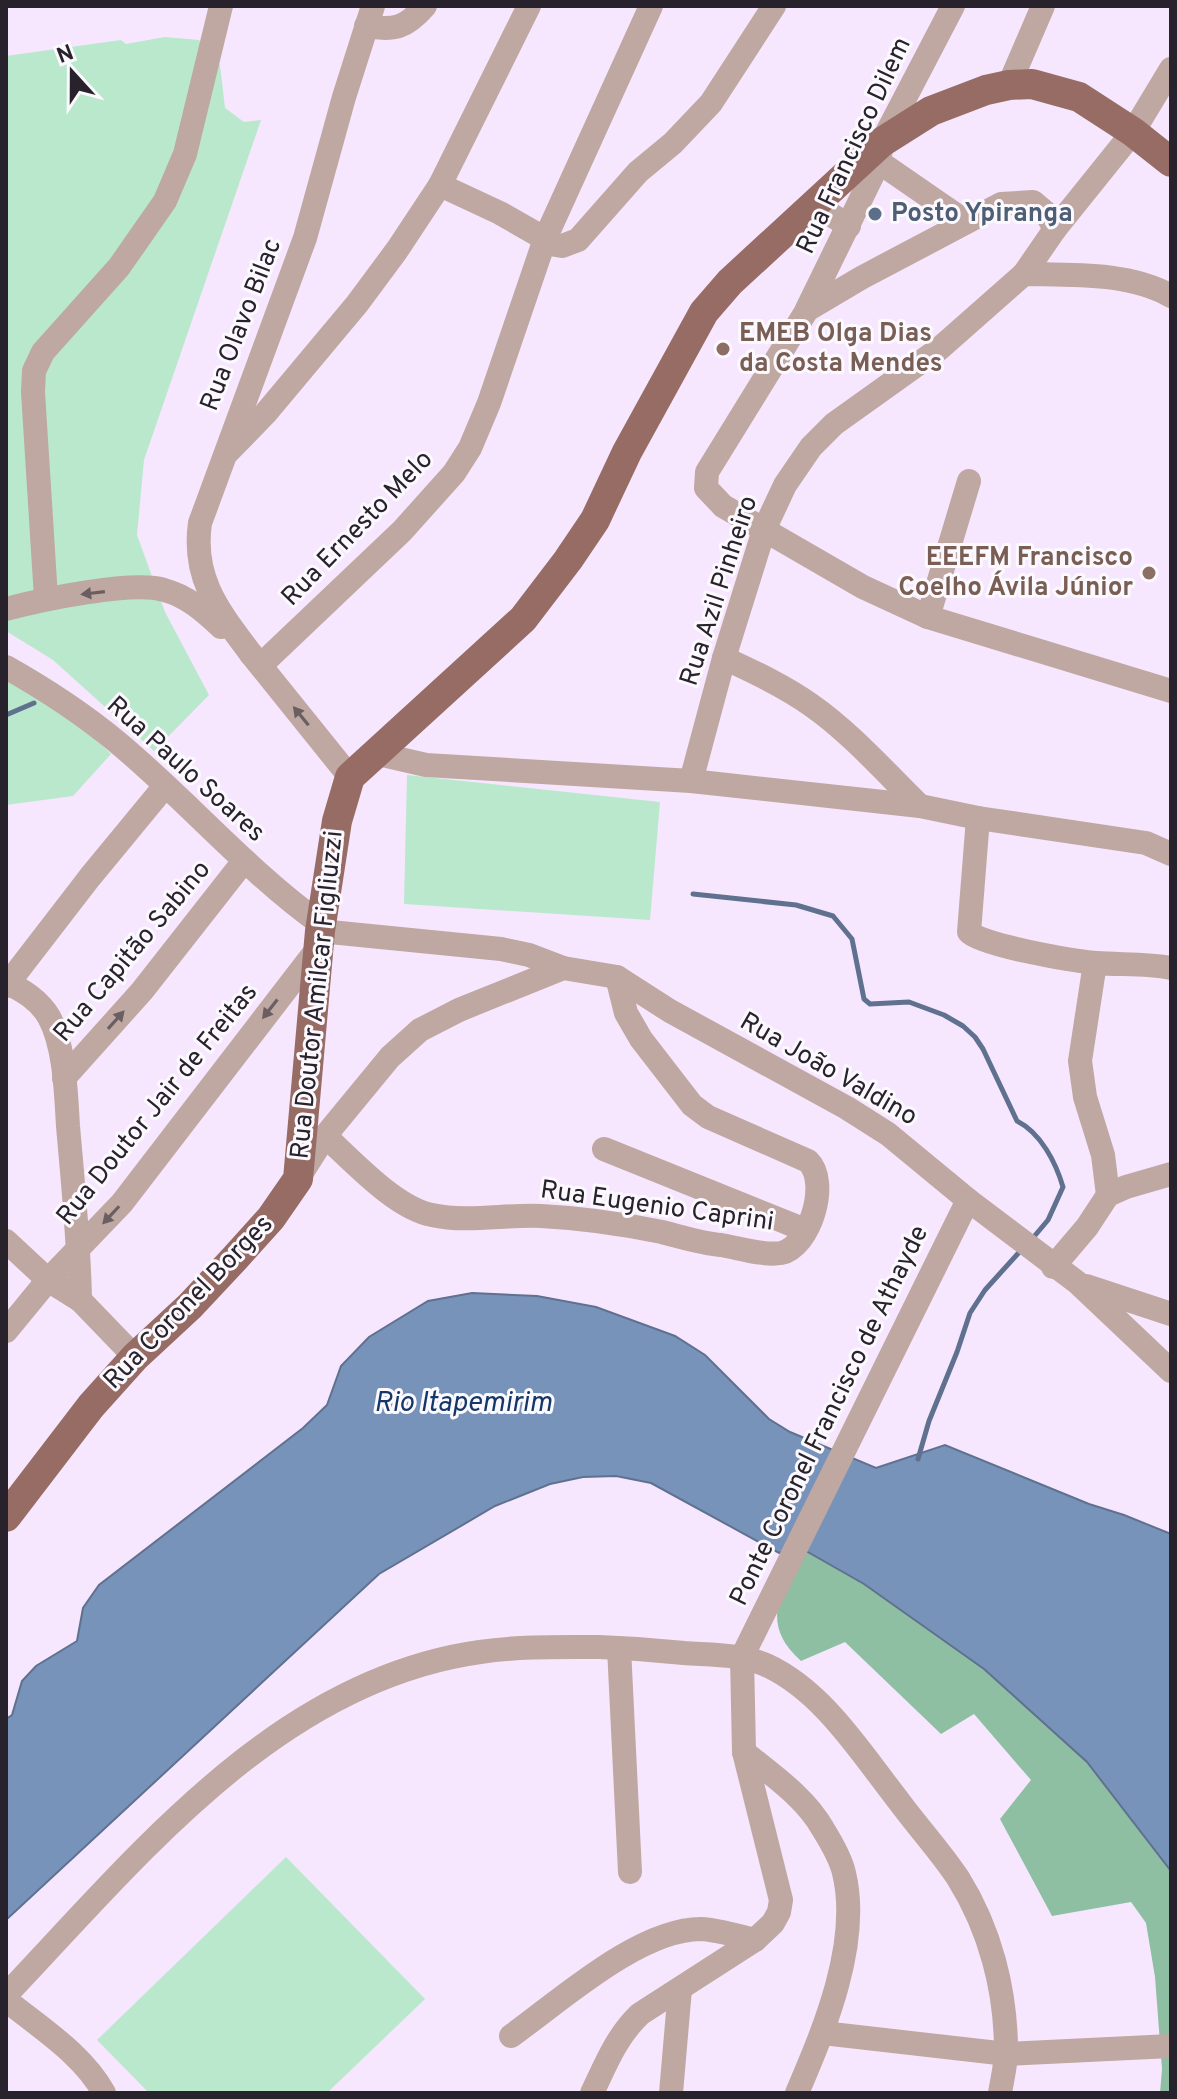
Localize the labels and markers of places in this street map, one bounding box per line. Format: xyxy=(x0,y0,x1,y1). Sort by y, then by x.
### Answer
place label: Posto Ypiranga xyxy=(891,198,1073,231)
marker: Posto Ypiranga xyxy=(866,205,884,223)
place label: EMEB Olga Dias da Costa Mendes xyxy=(739,318,943,381)
marker: EMEB Olga Dias da Costa Mendes xyxy=(714,340,732,358)
place label: EEEFM Francisco Coelho Ávila Júnior xyxy=(898,542,1133,605)
marker: EEEFM Francisco Coelho Ávila Júnior xyxy=(1140,564,1158,582)

